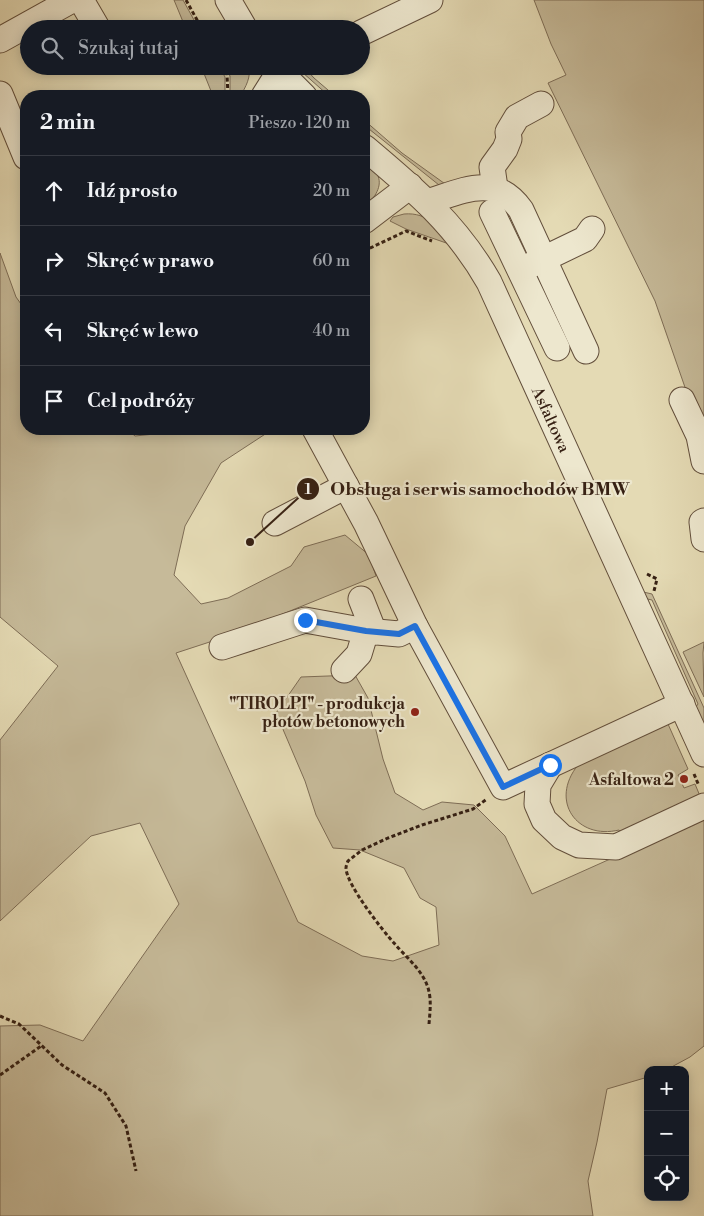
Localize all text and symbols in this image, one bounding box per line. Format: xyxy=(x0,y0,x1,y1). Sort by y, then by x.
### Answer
search box xyxy=(20,20,370,75)
icon: search xyxy=(38,34,66,62)
text: Szukaj tutaj xyxy=(78,36,179,60)
text: 2 min xyxy=(40,110,95,136)
text: Pieszo · 120 m xyxy=(249,113,350,133)
icon: ahead xyxy=(40,177,68,205)
text: Idź prosto xyxy=(87,179,178,203)
text: 20 m xyxy=(313,181,350,201)
icon: right xyxy=(40,247,68,275)
text: Skręć w prawo xyxy=(87,249,214,273)
text: 60 m xyxy=(312,251,350,271)
icon: left xyxy=(40,317,68,345)
text: Skręć w lewo xyxy=(87,319,199,343)
text: 40 m xyxy=(313,321,350,341)
street label: Asfaltowa xyxy=(527,383,575,457)
icon: arrive xyxy=(40,387,68,415)
text: Cel podróży xyxy=(87,389,194,413)
callout: Obsługa i serwis samochodów BMW xyxy=(295,473,640,506)
text: Obsługa i serwis samochodów BMW xyxy=(330,478,630,501)
text: 1 xyxy=(304,480,312,499)
route end xyxy=(294,609,317,632)
place label: "TIROLPI" - produkcja płotów betonowych xyxy=(229,694,405,732)
marker: "TIROLPI" - produkcja płotów betonowych xyxy=(409,706,421,718)
route start xyxy=(539,754,562,777)
place label: Asfaltowa 2 xyxy=(588,770,674,790)
marker: Asfaltowa 2 xyxy=(678,773,690,785)
map controls xyxy=(644,1066,689,1201)
button: + xyxy=(644,1066,689,1111)
button: − xyxy=(644,1111,689,1156)
button: locate xyxy=(644,1156,689,1201)

